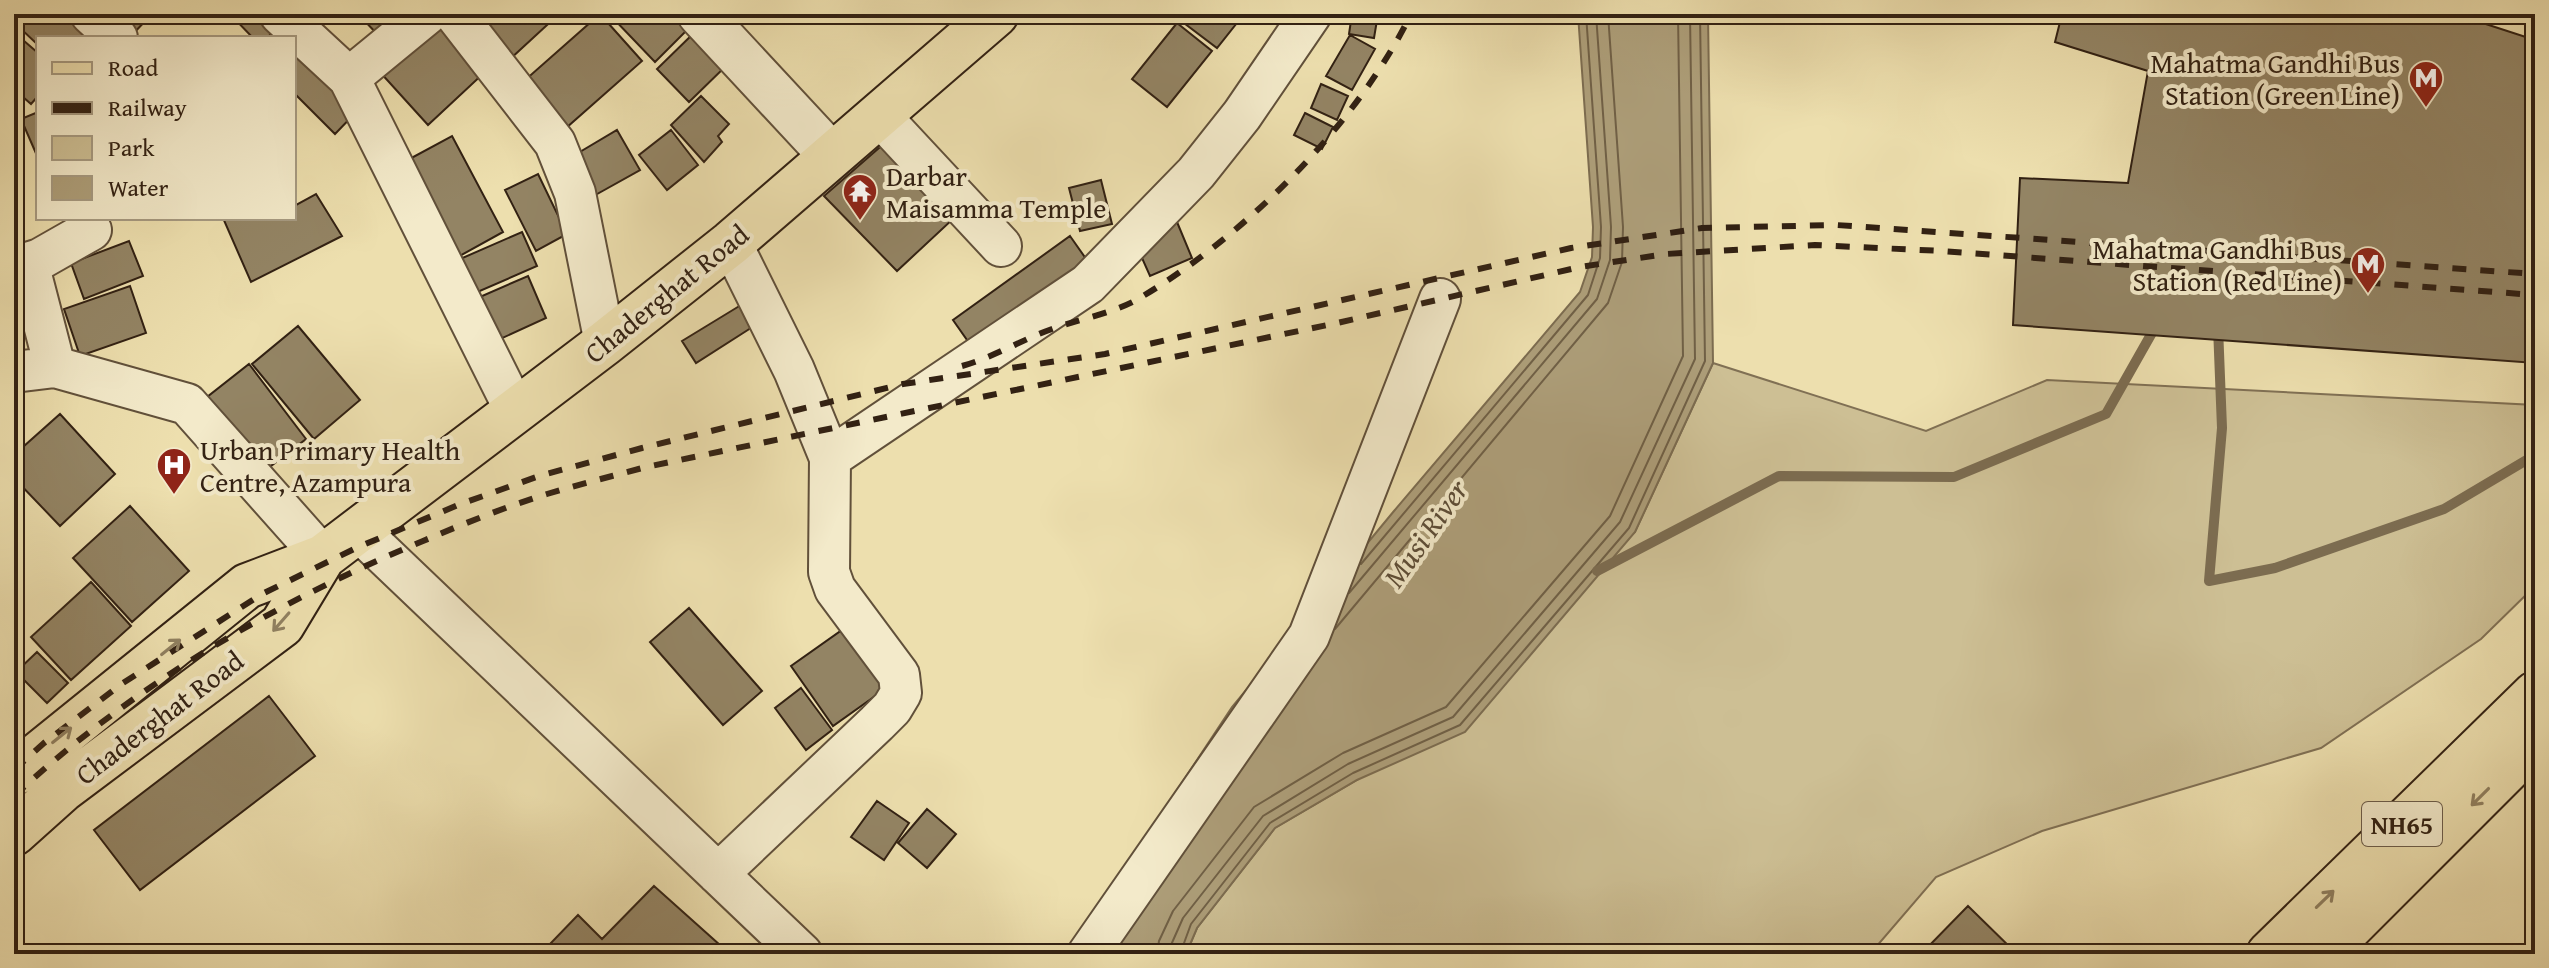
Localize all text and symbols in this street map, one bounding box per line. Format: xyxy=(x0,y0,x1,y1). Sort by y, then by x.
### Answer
legend xyxy=(36,36,296,220)
place label: Mahatma Gandhi Bus Station (Green Line) xyxy=(2150,42,2400,115)
text: Road xyxy=(108,50,158,85)
metro station icon: Mahatma Gandhi Bus Station (Green Line) xyxy=(2407,59,2445,109)
text: Railway xyxy=(108,90,187,125)
text: Park xyxy=(108,130,155,165)
place label: Darbar Maisamma Temple xyxy=(886,155,1106,228)
text: Water xyxy=(108,170,169,205)
temple icon: Darbar Maisamma Temple xyxy=(841,172,879,222)
street label: Chaderghat Road xyxy=(575,214,757,372)
place label: Mahatma Gandhi Bus Station (Red Line) xyxy=(2092,228,2342,301)
metro station icon: Mahatma Gandhi Bus Station (Red Line) xyxy=(2349,245,2387,295)
place label: Urban Primary Health Centre, Azampura xyxy=(200,429,461,502)
hospital icon: Urban Primary Health Centre, Azampura xyxy=(155,446,193,496)
water label: Musi River xyxy=(1372,469,1479,596)
one-way arrow xyxy=(272,612,290,632)
one-way arrow xyxy=(160,638,181,656)
street label: Chaderghat Road xyxy=(66,640,252,794)
one-way arrow xyxy=(51,726,72,744)
one-way arrow xyxy=(2471,787,2490,806)
road number: NH65 xyxy=(2362,802,2442,846)
one-way arrow xyxy=(2315,890,2335,909)

